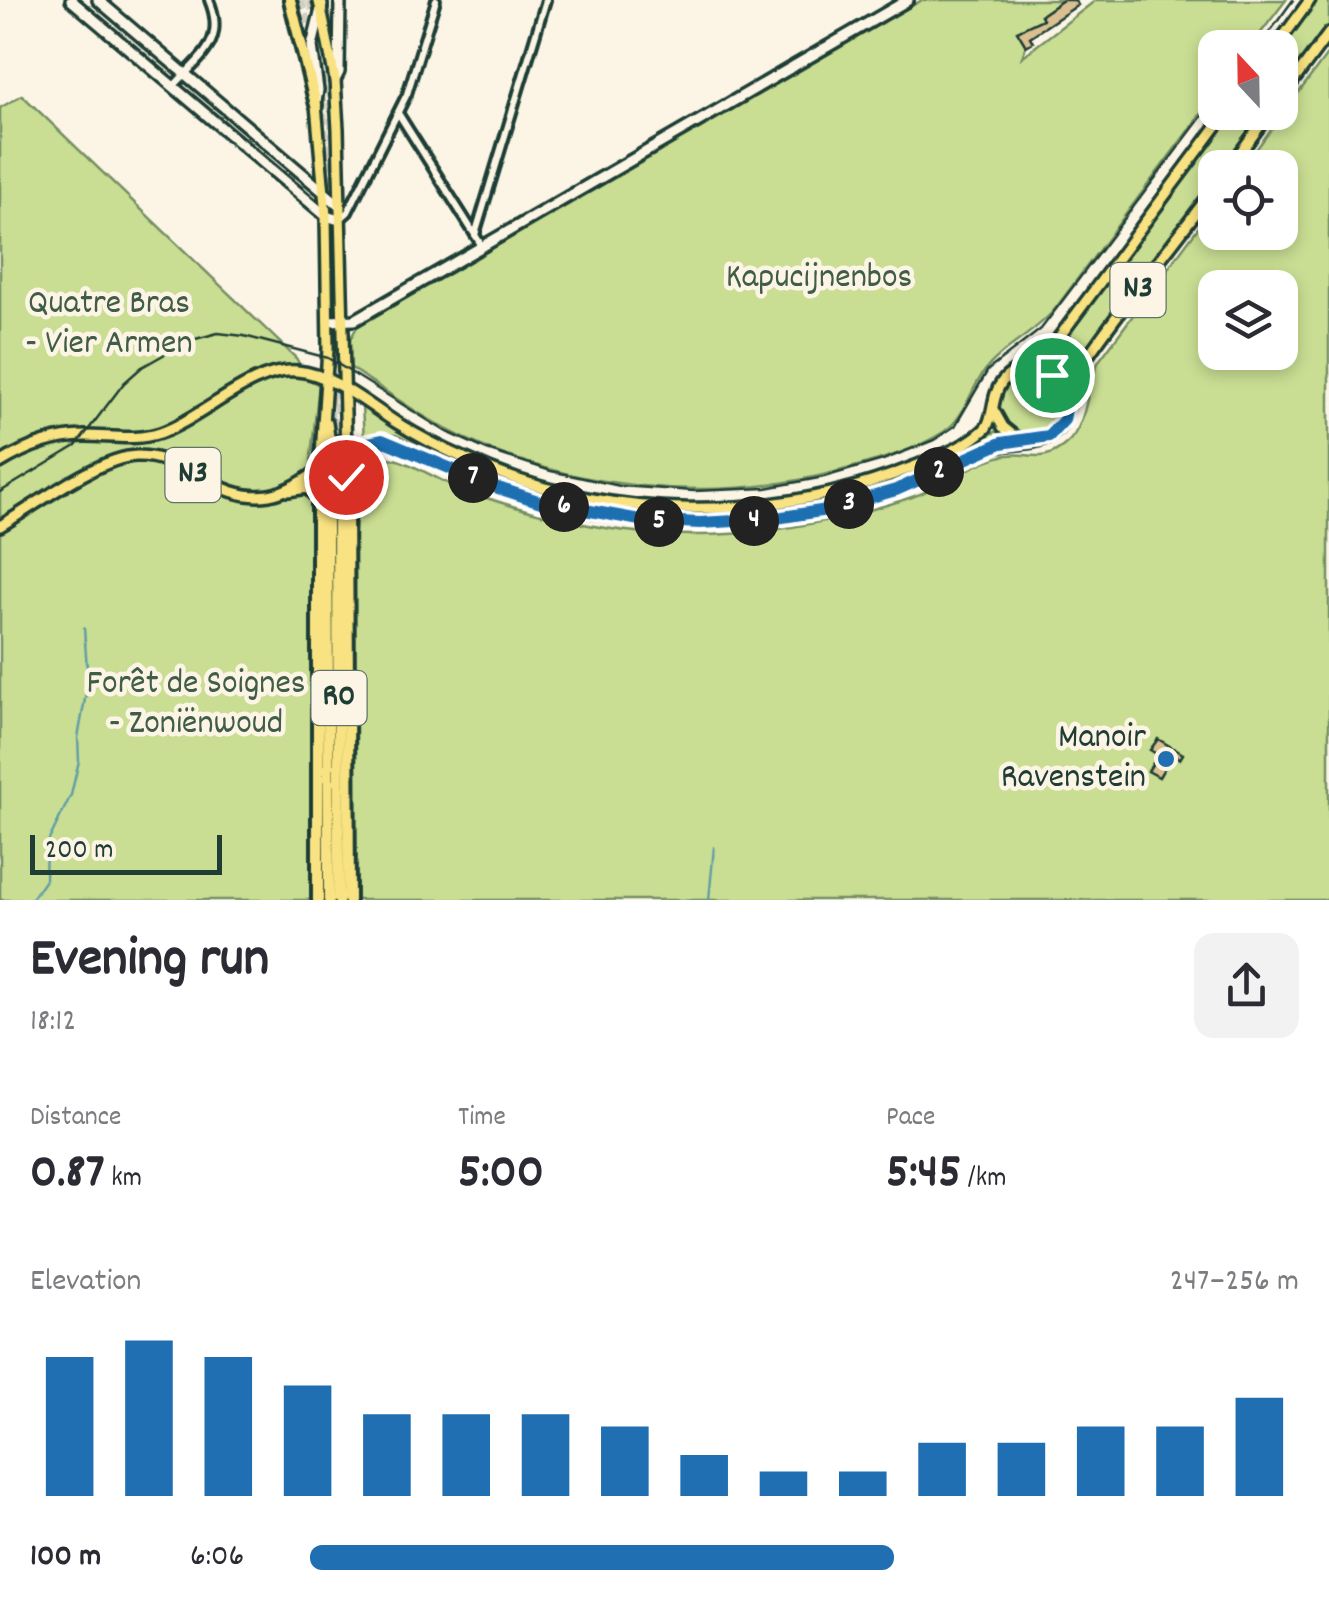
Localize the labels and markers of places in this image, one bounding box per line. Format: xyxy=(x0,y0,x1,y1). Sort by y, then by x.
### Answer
pin xyxy=(1010,333,1095,418)
pin xyxy=(304,435,389,520)
pin: 2 xyxy=(914,447,964,497)
pin: 7 xyxy=(448,453,498,503)
pin: 3 xyxy=(824,479,874,529)
pin: 6 xyxy=(539,482,589,532)
pin: 4 xyxy=(729,496,779,546)
pin: 5 xyxy=(634,497,684,547)
place label: Manoir Ravenstein xyxy=(1001,714,1146,804)
marker: Manoir Ravenstein xyxy=(1155,748,1177,770)

